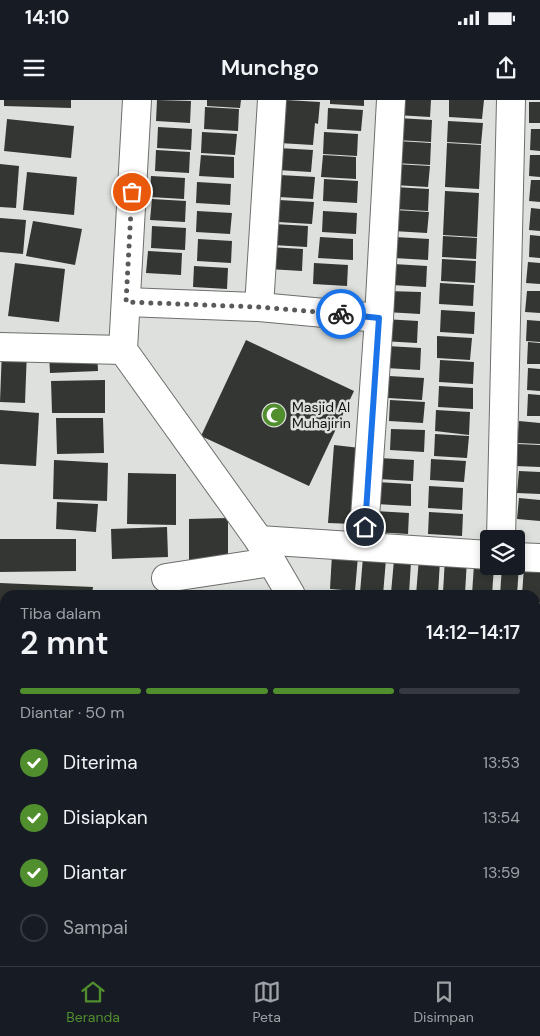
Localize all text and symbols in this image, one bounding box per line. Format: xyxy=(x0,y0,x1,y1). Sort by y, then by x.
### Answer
text: 14:10 xyxy=(25,5,69,30)
text: Munchgo xyxy=(221,53,319,82)
icon: menu xyxy=(20,54,48,82)
icon: share xyxy=(492,54,520,82)
pin xyxy=(111,171,153,213)
icon: bag xyxy=(118,178,146,206)
courier xyxy=(316,289,366,339)
icon: bike xyxy=(327,300,355,328)
place label: Masjid Al Muhajirin xyxy=(292,398,351,432)
mosque icon: Masjid Al Muhajirin xyxy=(261,402,287,428)
pin xyxy=(344,506,386,548)
icon: home xyxy=(351,513,379,541)
map controls xyxy=(480,530,525,575)
button: layers xyxy=(480,530,525,575)
text: Tiba dalam xyxy=(20,603,101,624)
text: 14:12–14:17 xyxy=(426,620,520,645)
text: 2 mnt xyxy=(20,622,109,664)
text: Diantar · 50 m xyxy=(20,702,125,723)
icon: check xyxy=(20,749,48,777)
text: Diterima xyxy=(63,750,137,775)
text: 13:53 xyxy=(483,752,520,773)
icon: check xyxy=(20,804,48,832)
text: Disiapkan xyxy=(63,805,148,830)
text: 13:54 xyxy=(483,807,520,828)
icon: check xyxy=(20,859,48,887)
text: Diantar xyxy=(63,860,127,885)
text: 13:59 xyxy=(483,862,520,883)
text: Sampai xyxy=(63,915,128,940)
tab: Beranda xyxy=(66,978,120,1026)
tab: Peta xyxy=(252,978,281,1026)
tab: Disimpan xyxy=(413,978,474,1026)

